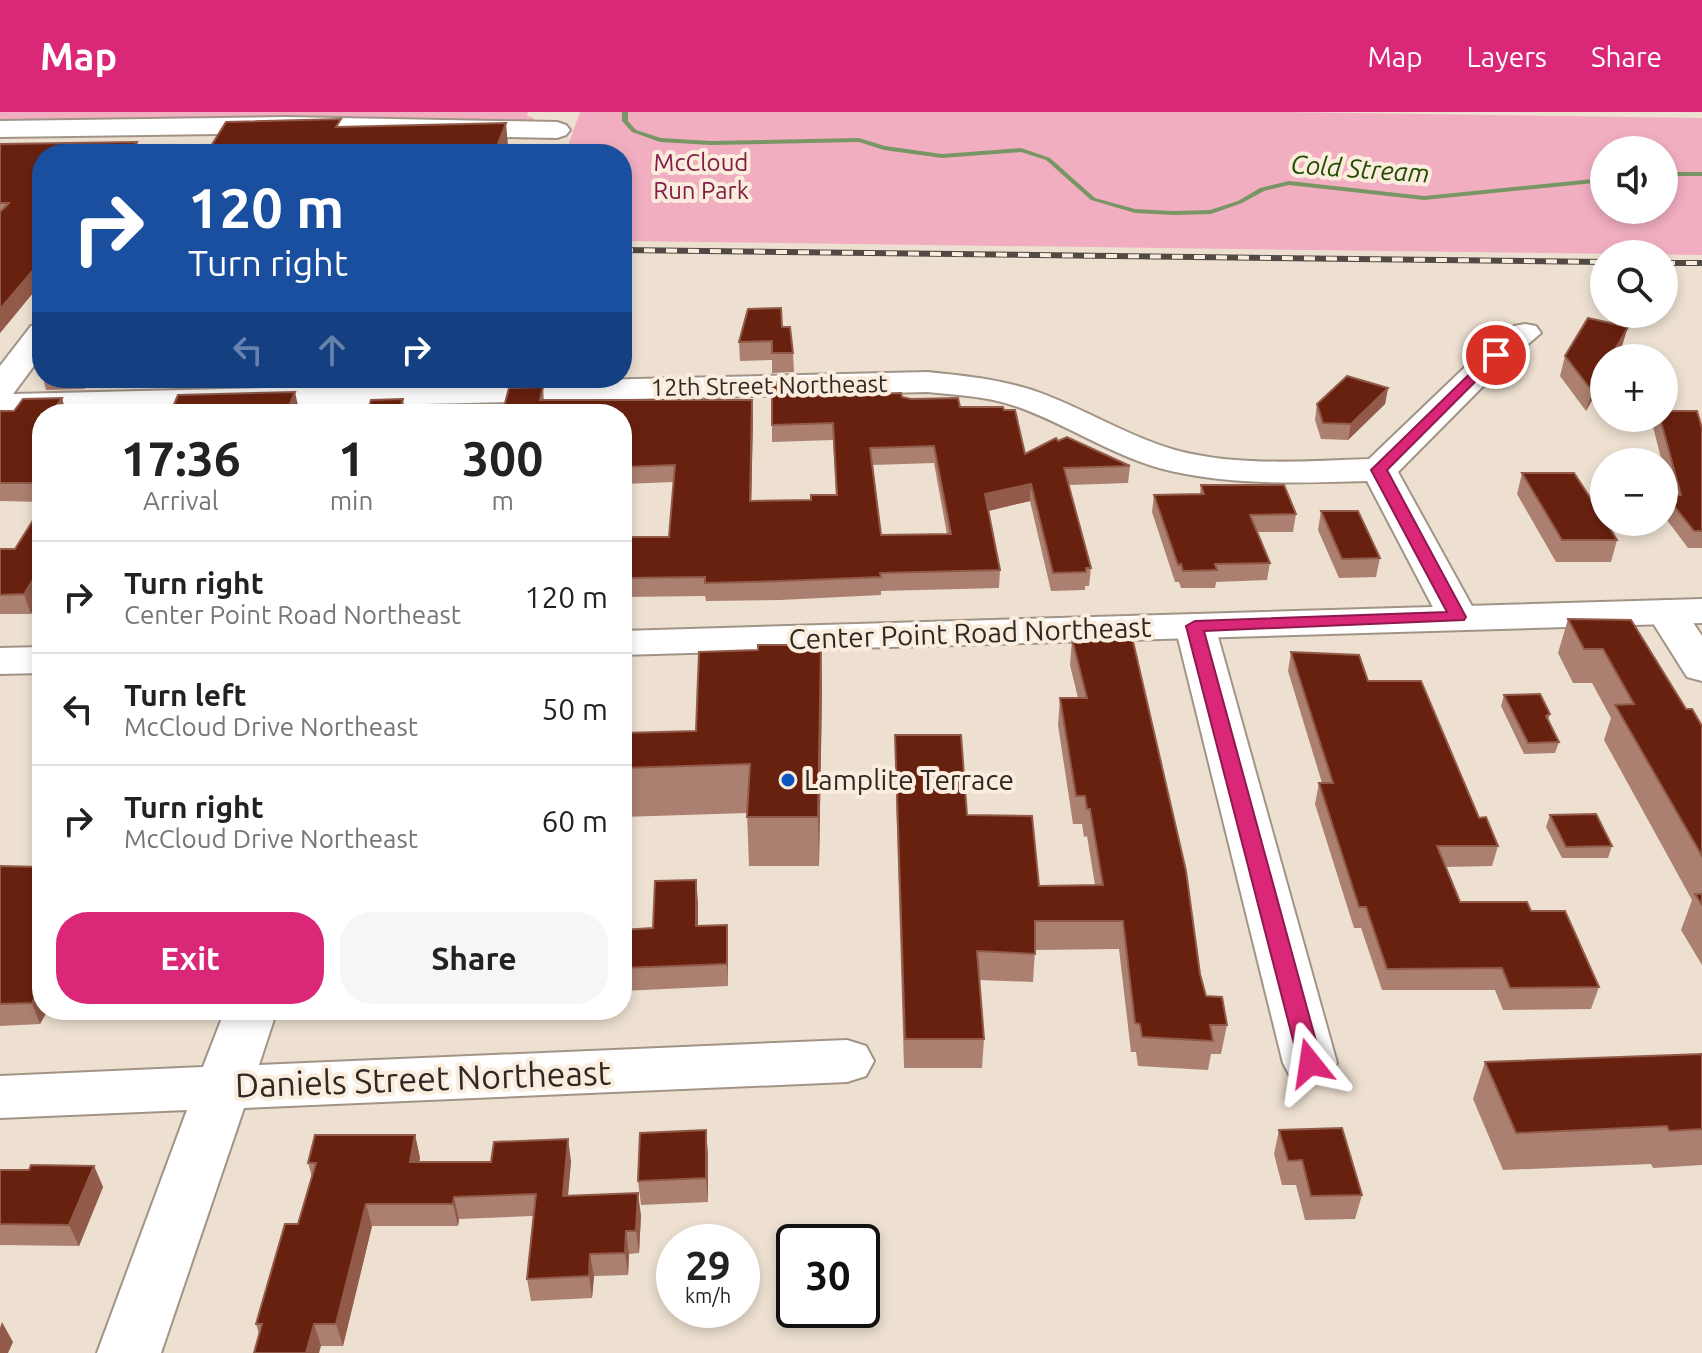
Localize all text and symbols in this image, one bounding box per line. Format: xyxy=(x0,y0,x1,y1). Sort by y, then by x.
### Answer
text: Map xyxy=(40,35,117,77)
text: Map xyxy=(1367,41,1423,72)
text: Layers xyxy=(1467,41,1547,72)
text: Share xyxy=(1591,41,1662,72)
map controls xyxy=(1590,136,1678,536)
button: sound xyxy=(1590,136,1678,224)
park label: McCloud Run Park xyxy=(653,149,749,204)
water label: Cold Stream xyxy=(1290,149,1430,188)
icon: right xyxy=(56,176,160,280)
text: 120 m xyxy=(188,176,344,239)
button: search xyxy=(1590,240,1678,328)
text: Turn right xyxy=(188,242,348,283)
pin xyxy=(1462,321,1530,389)
icon: left xyxy=(226,328,270,372)
icon: ahead xyxy=(310,328,354,372)
icon: right xyxy=(394,328,438,372)
icon: arrive xyxy=(1474,333,1518,377)
button: + xyxy=(1590,344,1678,432)
street label: 12th Street Northeast xyxy=(650,370,888,401)
text: 17:36 xyxy=(121,431,241,485)
text: 1 xyxy=(338,431,365,485)
text: 300 xyxy=(462,431,543,485)
button: − xyxy=(1590,448,1678,536)
text: Arrival xyxy=(143,486,219,515)
text: min xyxy=(330,486,373,515)
text: m xyxy=(491,486,514,515)
text: Turn right xyxy=(124,566,264,600)
icon: right xyxy=(56,575,100,619)
text: 120 m xyxy=(524,580,608,614)
text: Center Point Road Northeast xyxy=(124,600,461,629)
street label: Center Point Road Northeast xyxy=(788,611,1152,654)
text: Turn left xyxy=(124,678,246,712)
icon: left xyxy=(56,687,100,731)
text: 50 m xyxy=(541,692,608,726)
text: McCloud Drive Northeast xyxy=(124,712,418,741)
place label: Lamplite Terrace xyxy=(804,764,1014,795)
marker: Lamplite Terrace xyxy=(779,771,797,789)
text: Turn right xyxy=(124,790,264,824)
icon: right xyxy=(56,799,100,843)
text: 60 m xyxy=(541,804,608,838)
text: McCloud Drive Northeast xyxy=(124,824,418,853)
button: Exit xyxy=(56,912,324,1004)
button: Share xyxy=(340,912,608,1004)
position arrow xyxy=(1268,1021,1352,1105)
street label: Daniels Street Northeast xyxy=(234,1052,612,1104)
speed limit sign: 30 xyxy=(776,1224,880,1328)
text: 29 xyxy=(685,1243,731,1288)
text: km/h xyxy=(685,1284,731,1307)

